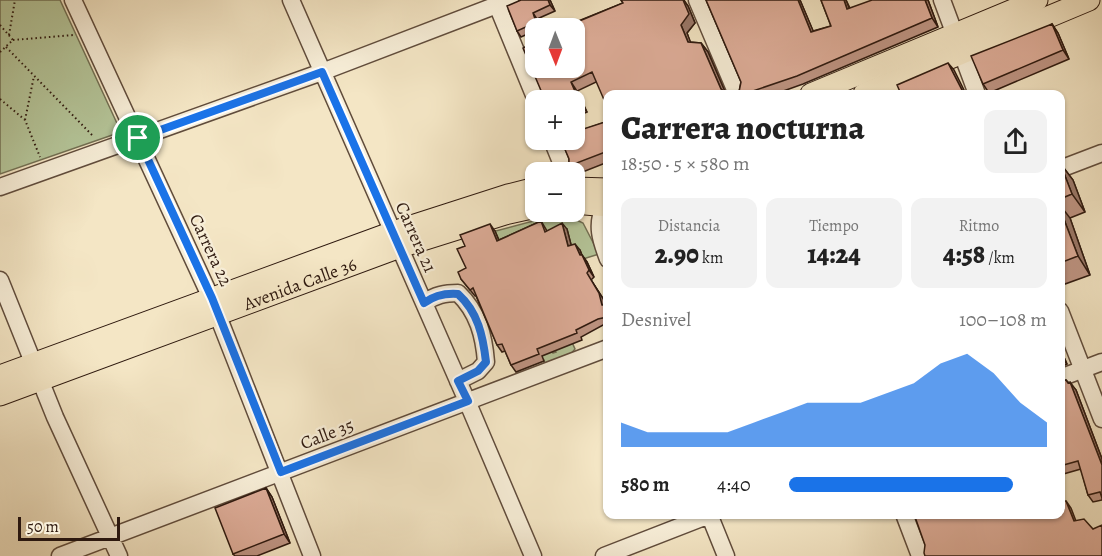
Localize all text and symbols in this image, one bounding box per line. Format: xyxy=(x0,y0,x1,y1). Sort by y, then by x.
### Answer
north arrow xyxy=(525,18,585,78)
map controls xyxy=(525,18,585,222)
button: + xyxy=(525,90,585,150)
text: Carrera nocturna xyxy=(621,105,865,150)
button: share xyxy=(984,110,1047,173)
pin xyxy=(112,112,163,163)
icon: arrive xyxy=(121,121,154,154)
text: 18:50 · 5 × 580 m xyxy=(621,150,750,177)
button: − xyxy=(525,162,585,222)
street label: Carrera 21 xyxy=(390,198,442,276)
street label: Carrera 22 xyxy=(184,210,238,290)
text: Distancia xyxy=(658,215,720,237)
text: Tiempo xyxy=(809,215,859,237)
text: Ritmo xyxy=(959,215,999,237)
text: 2.90 xyxy=(655,237,699,272)
text: 14:24 xyxy=(807,237,861,272)
text: 4:58 xyxy=(943,237,985,272)
text: km xyxy=(699,247,723,269)
text: /km xyxy=(985,247,1015,269)
street label: Avenida Calle 36 xyxy=(239,252,360,316)
text: Desnivel xyxy=(621,306,691,333)
text: 100–108 m xyxy=(959,306,1047,333)
street label: Calle 35 xyxy=(297,413,357,455)
text: 580 m xyxy=(621,471,669,498)
text: 4:40 xyxy=(717,471,751,498)
scale bar xyxy=(18,514,120,542)
text: 50 m xyxy=(27,516,59,538)

